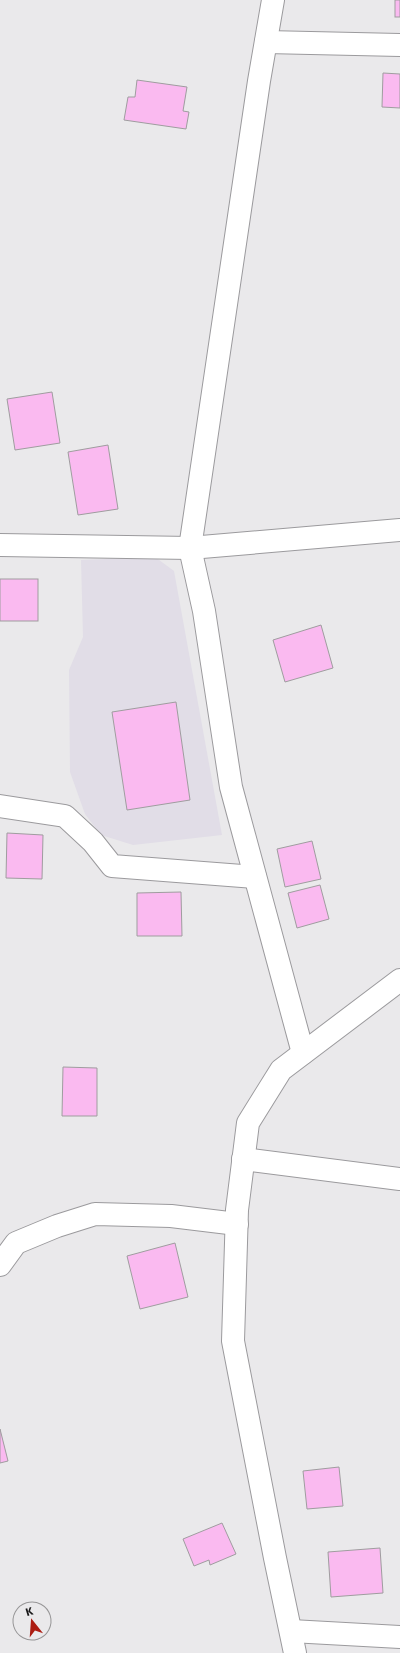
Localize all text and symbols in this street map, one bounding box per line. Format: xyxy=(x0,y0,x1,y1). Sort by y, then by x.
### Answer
north arrow xyxy=(12,1601,52,1641)
text: K xyxy=(24,1604,35,1619)

